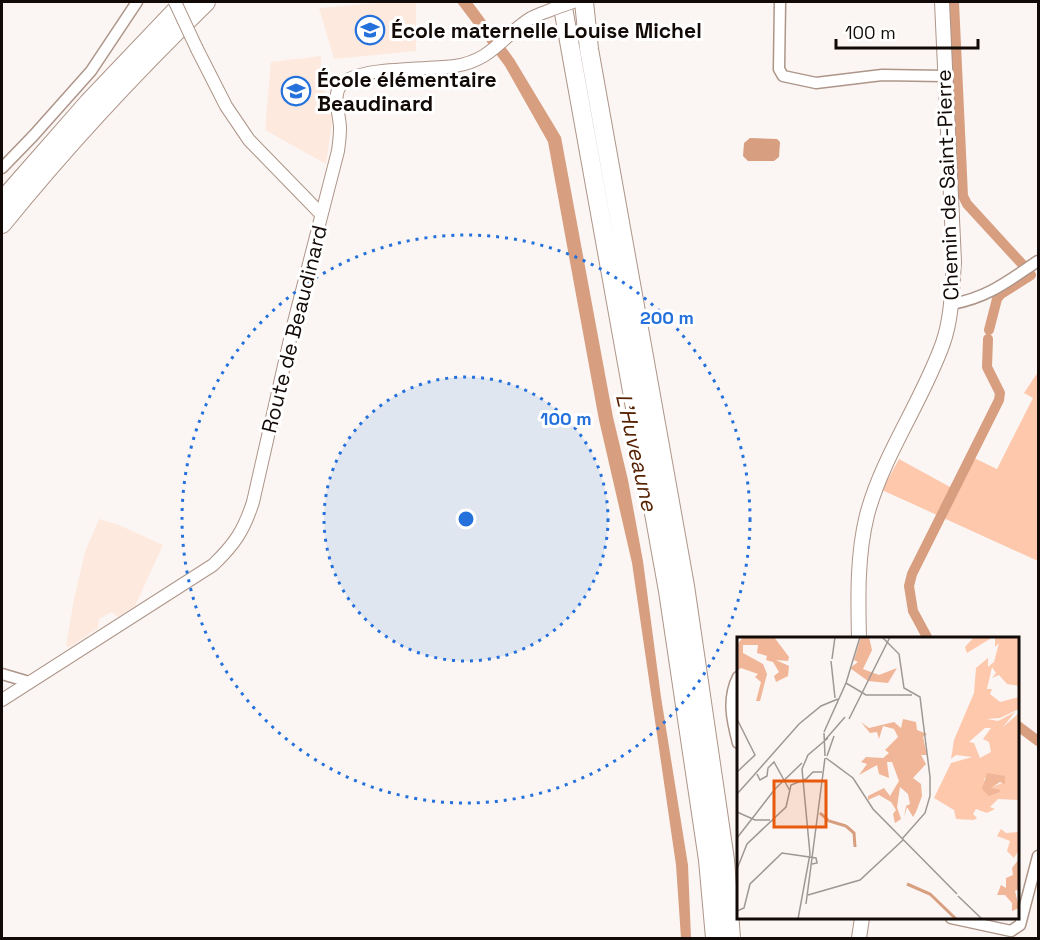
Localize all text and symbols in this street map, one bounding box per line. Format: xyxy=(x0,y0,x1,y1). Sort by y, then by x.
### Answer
scale bar xyxy=(836,12,978,50)
school or university icon: École maternelle Louise Michel xyxy=(354,14,386,46)
place label: École maternelle Louise Michel xyxy=(391,17,702,44)
text: 100 m xyxy=(845,21,896,44)
place label: École élémentaire Beaudinard xyxy=(317,66,497,117)
street label: Chemin de Saint-Pierre xyxy=(929,69,965,301)
school or university icon: École élémentaire Beaudinard xyxy=(280,75,312,107)
street label: Route de Beaudinard xyxy=(255,222,333,436)
text: 200 m xyxy=(640,306,694,329)
water label: L'Huveaune xyxy=(610,390,664,515)
text: 100 m xyxy=(540,407,592,430)
centre of rings xyxy=(456,509,476,529)
inset map xyxy=(737,637,1019,919)

